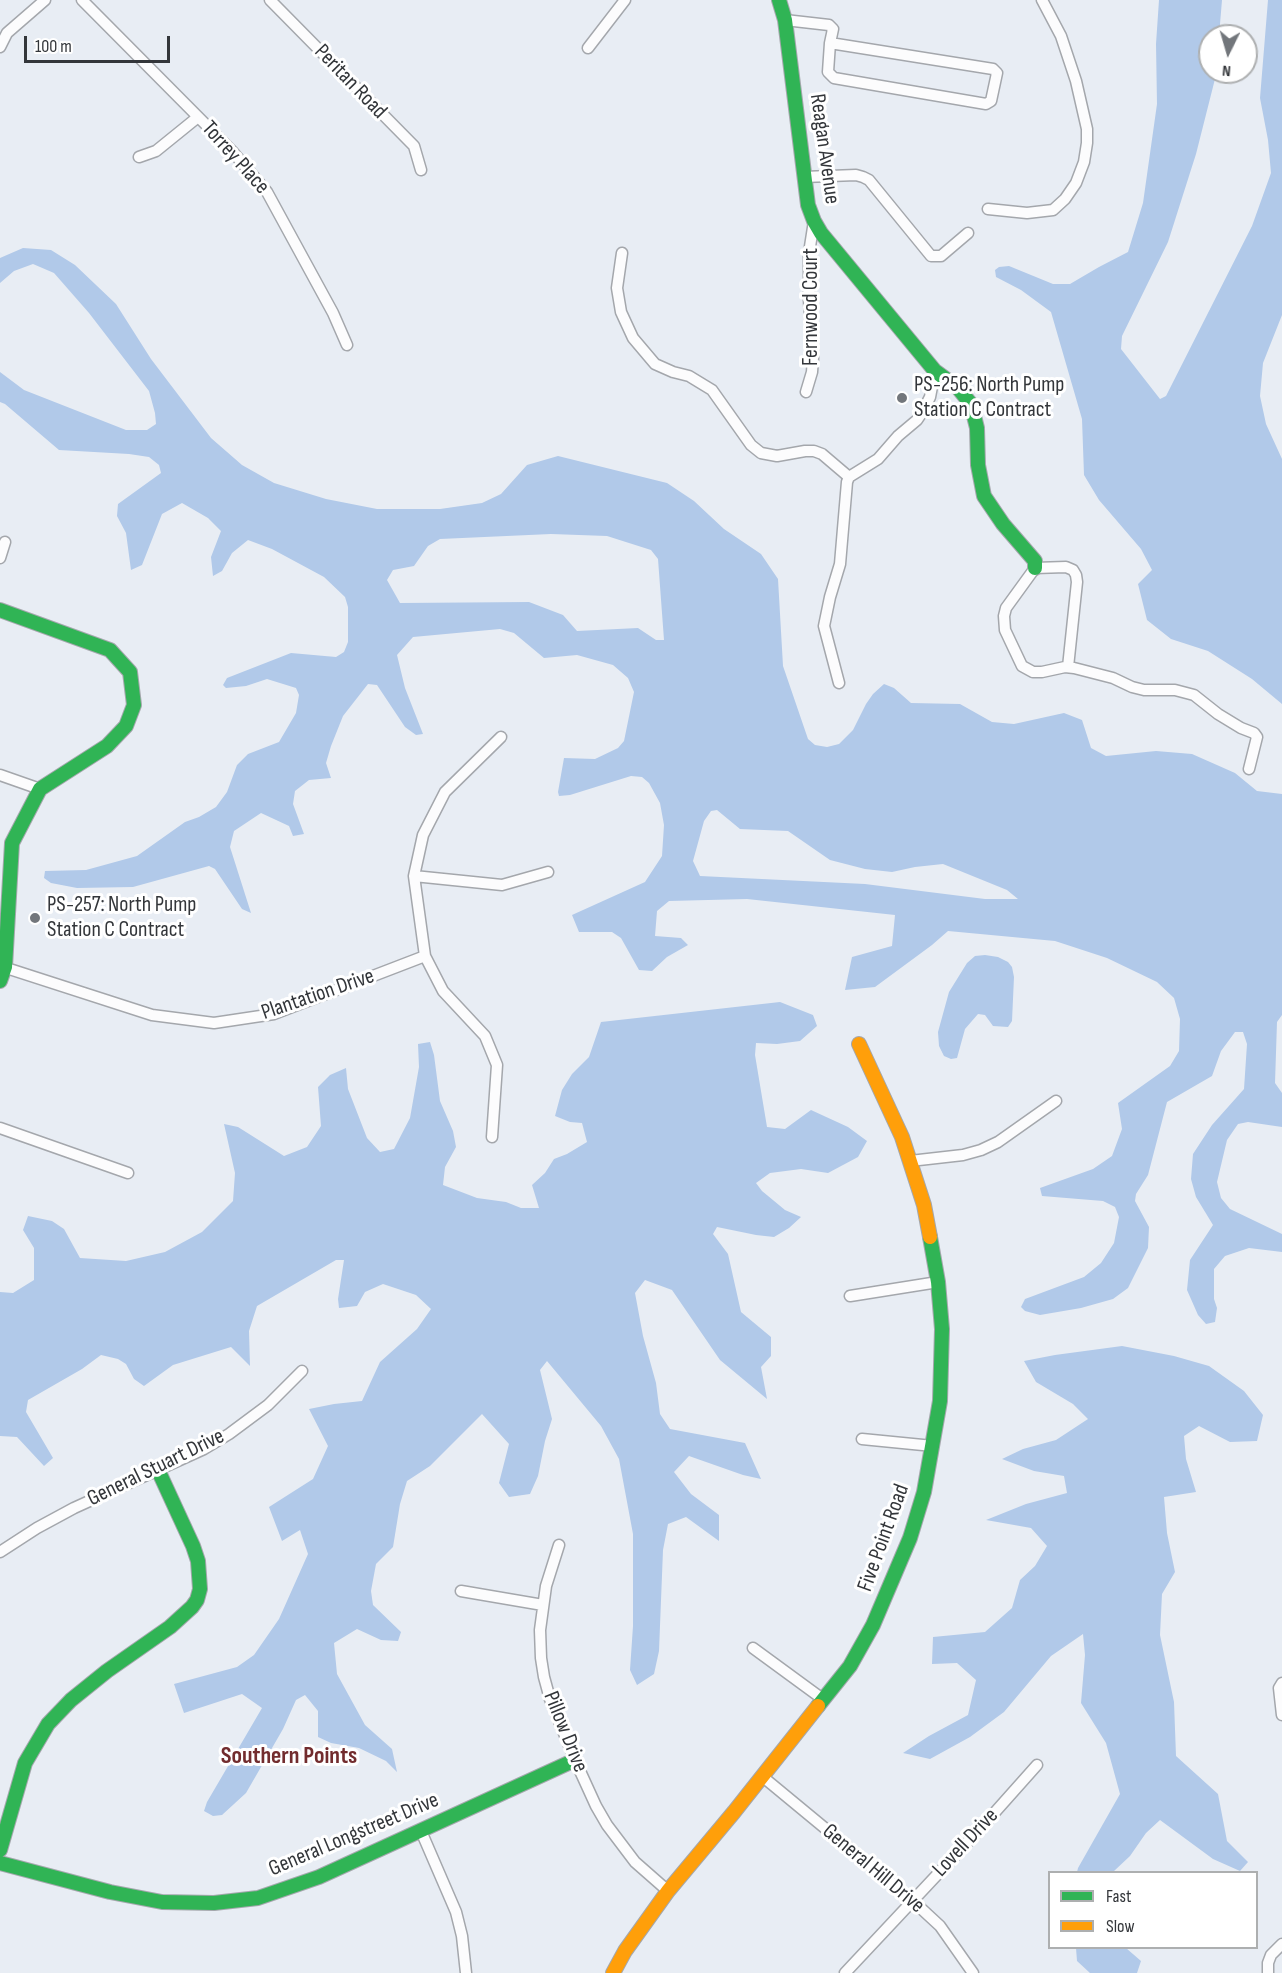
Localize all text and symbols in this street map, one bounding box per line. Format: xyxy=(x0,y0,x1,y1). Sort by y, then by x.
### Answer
scale bar xyxy=(27,24,172,62)
north arrow xyxy=(1198,24,1258,84)
text: 100 m xyxy=(35,36,72,57)
street label: Peritan Road xyxy=(308,39,392,125)
text: N xyxy=(1221,61,1232,80)
street label: Reagan Avenue xyxy=(803,92,845,206)
street label: Torrey Place xyxy=(195,116,275,200)
street label: Fernwood Court xyxy=(798,248,824,366)
place label: PS-256: North Pump Station C Contract xyxy=(914,372,1064,424)
marker: PS-256: North Pump Station C Contract xyxy=(895,391,909,405)
place label: PS-257: North Pump Station C Contract xyxy=(47,892,196,944)
marker: PS-257: North Pump Station C Contract xyxy=(28,911,42,925)
street label: Plantation Drive xyxy=(258,963,378,1027)
street label: General Stuart Drive xyxy=(83,1423,229,1513)
street label: Five Point Road xyxy=(852,1481,916,1595)
street label: Pillow Drive xyxy=(537,1688,593,1776)
district label: Southern Points xyxy=(221,1743,357,1771)
street label: General Longstreet Drive xyxy=(265,1787,443,1883)
street label: Lovell Drive xyxy=(928,1803,1004,1883)
street label: General Hill Drive xyxy=(816,1819,930,1919)
legend xyxy=(1048,1871,1258,1949)
text: Fast xyxy=(1106,1886,1131,1907)
text: Slow xyxy=(1106,1916,1135,1937)

